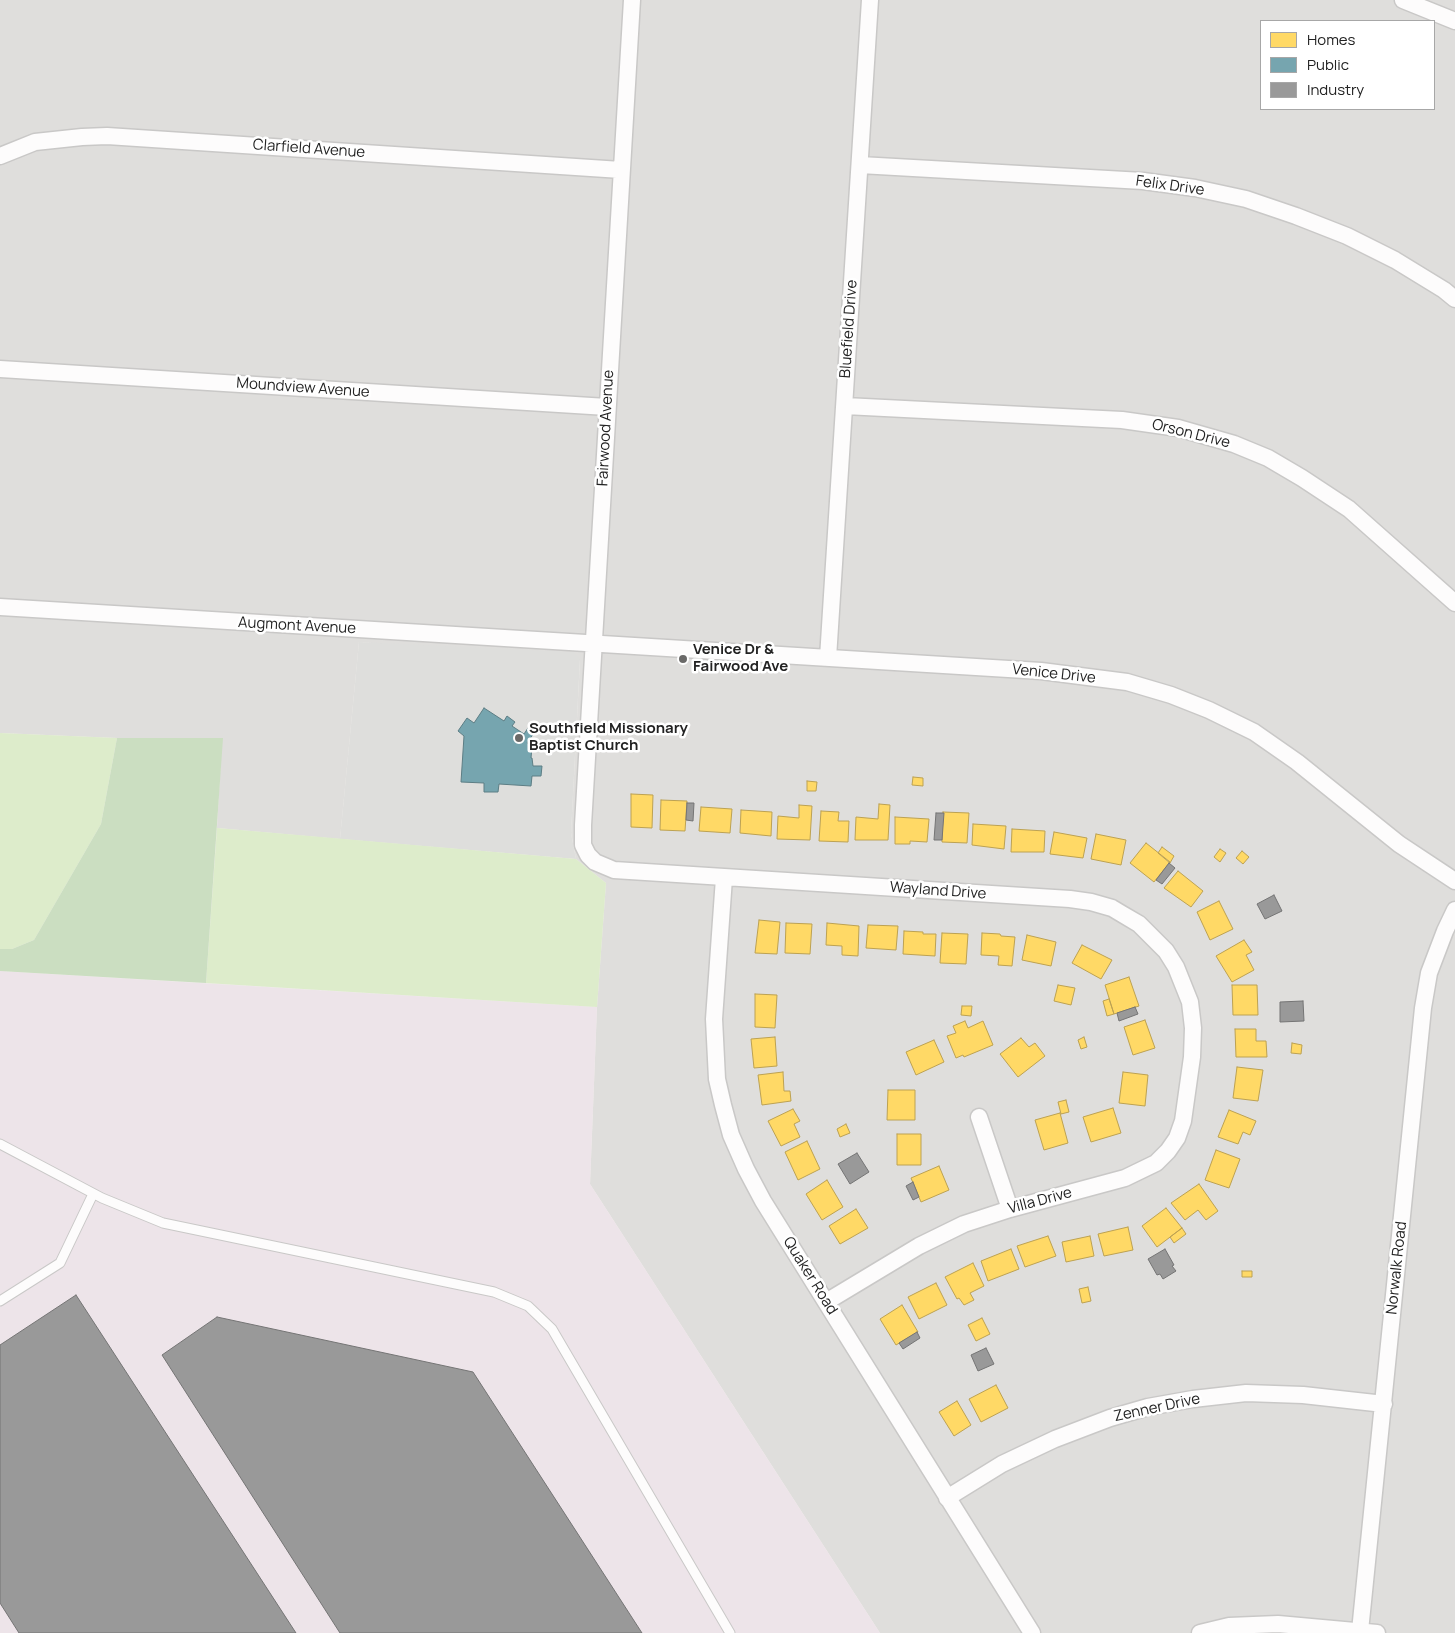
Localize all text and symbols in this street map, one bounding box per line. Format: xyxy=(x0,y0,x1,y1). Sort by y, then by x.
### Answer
legend xyxy=(1260,20,1435,110)
text: Homes xyxy=(1307,29,1355,50)
text: Public xyxy=(1307,54,1349,75)
text: Industry xyxy=(1307,79,1364,100)
street label: Clarfield Avenue xyxy=(252,136,366,162)
street label: Felix Drive xyxy=(1135,172,1205,200)
street label: Bluefield Drive xyxy=(837,279,861,379)
street label: Fairwood Avenue xyxy=(594,369,618,487)
street label: Moundview Avenue xyxy=(236,374,370,402)
street label: Orson Drive xyxy=(1150,416,1232,452)
street label: Augmont Avenue xyxy=(238,614,356,638)
place label: Venice Dr & Fairwood Ave xyxy=(693,641,788,676)
marker: Venice Dr & Fairwood Ave xyxy=(677,653,689,665)
street label: Venice Drive xyxy=(1011,661,1097,687)
place label: Southfield Missionary Baptist Church xyxy=(529,720,688,755)
marker: Southfield Missionary Baptist Church xyxy=(513,732,525,744)
street label: Wayland Drive xyxy=(889,879,987,903)
street label: Villa Drive xyxy=(1006,1184,1074,1218)
street label: Norwalk Road xyxy=(1383,1221,1411,1315)
street label: Quaker Road xyxy=(779,1234,841,1318)
street label: Zenner Drive xyxy=(1112,1390,1202,1426)

